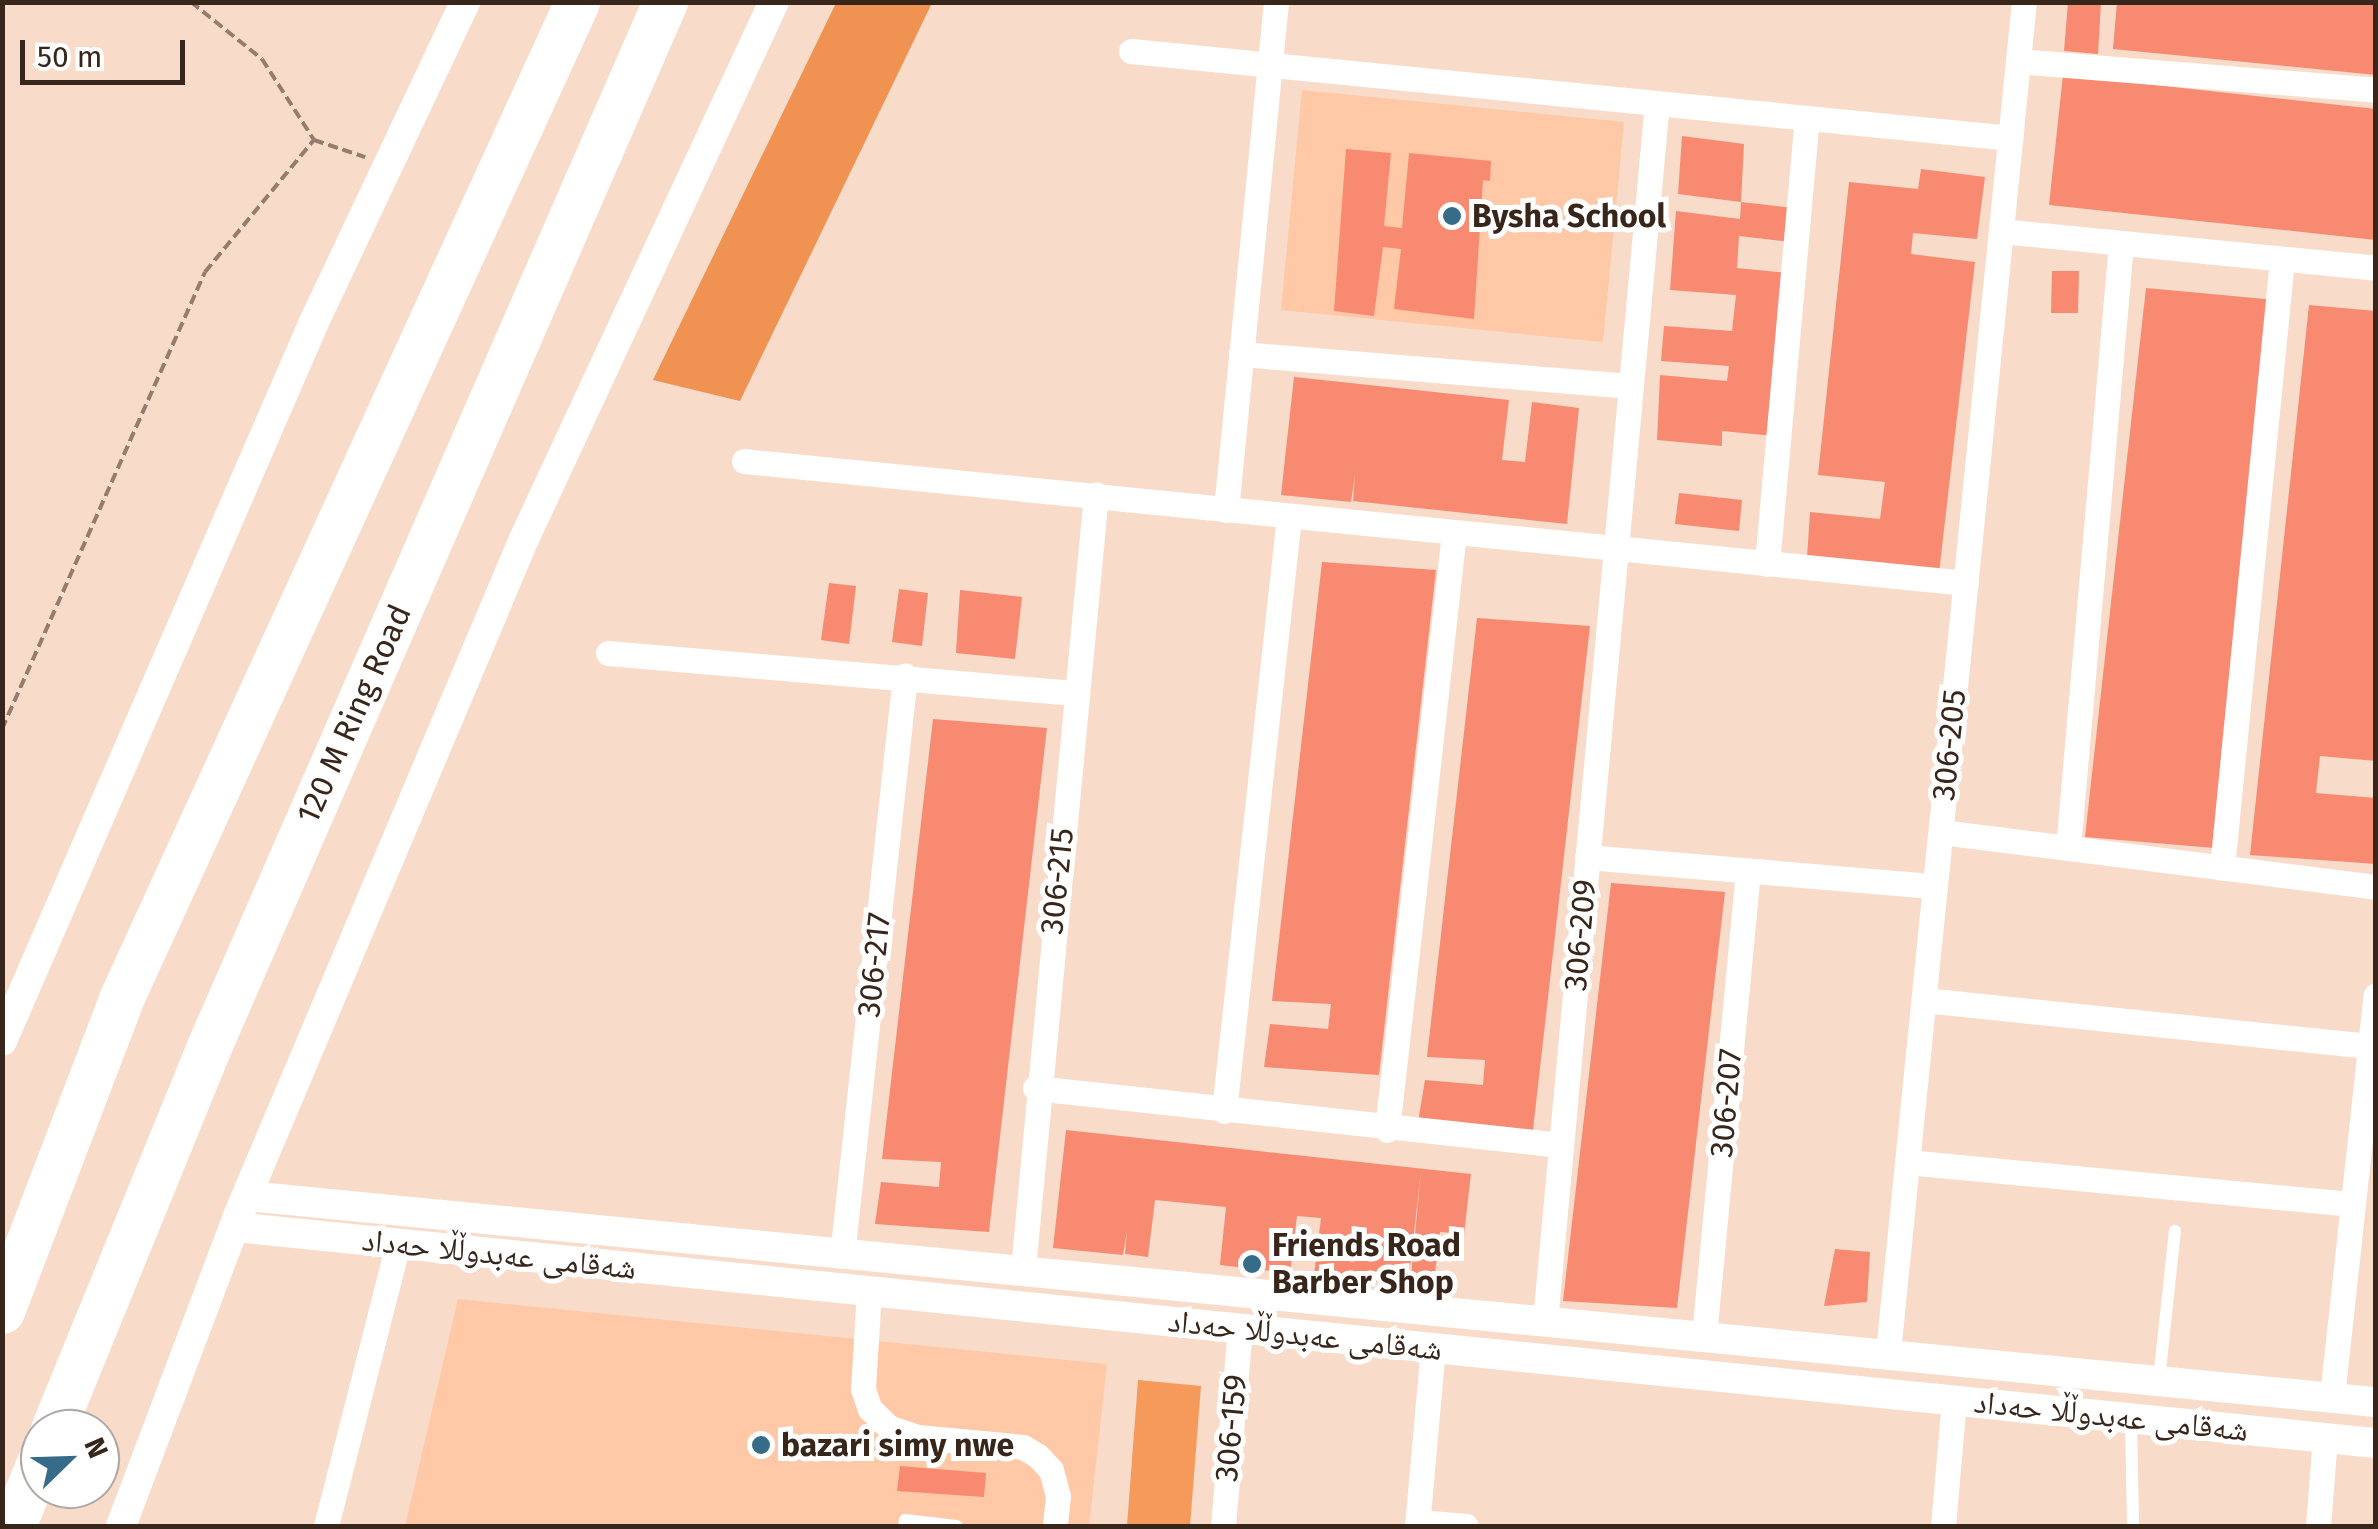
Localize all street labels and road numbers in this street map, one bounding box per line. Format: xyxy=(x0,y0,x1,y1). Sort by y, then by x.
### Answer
street label: 120 M Ring Road xyxy=(289,599,419,829)
street label: 306-205 xyxy=(1924,688,1974,802)
street label: 306-215 xyxy=(1032,826,1082,936)
street label: 306-209 xyxy=(1556,878,1604,992)
street label: 306-217 xyxy=(849,911,899,1019)
street label: 306-207 xyxy=(1702,1047,1750,1159)
street label: شەقامی عەبدوڵڵا حەداد xyxy=(360,1221,638,1287)
street label: شەقامی عەبدوڵڵا حەداد xyxy=(1166,1302,1444,1368)
street label: 306-159 xyxy=(1207,1373,1255,1483)
street label: شەقامی عەبدوڵڵا حەداد xyxy=(1972,1383,2250,1449)

